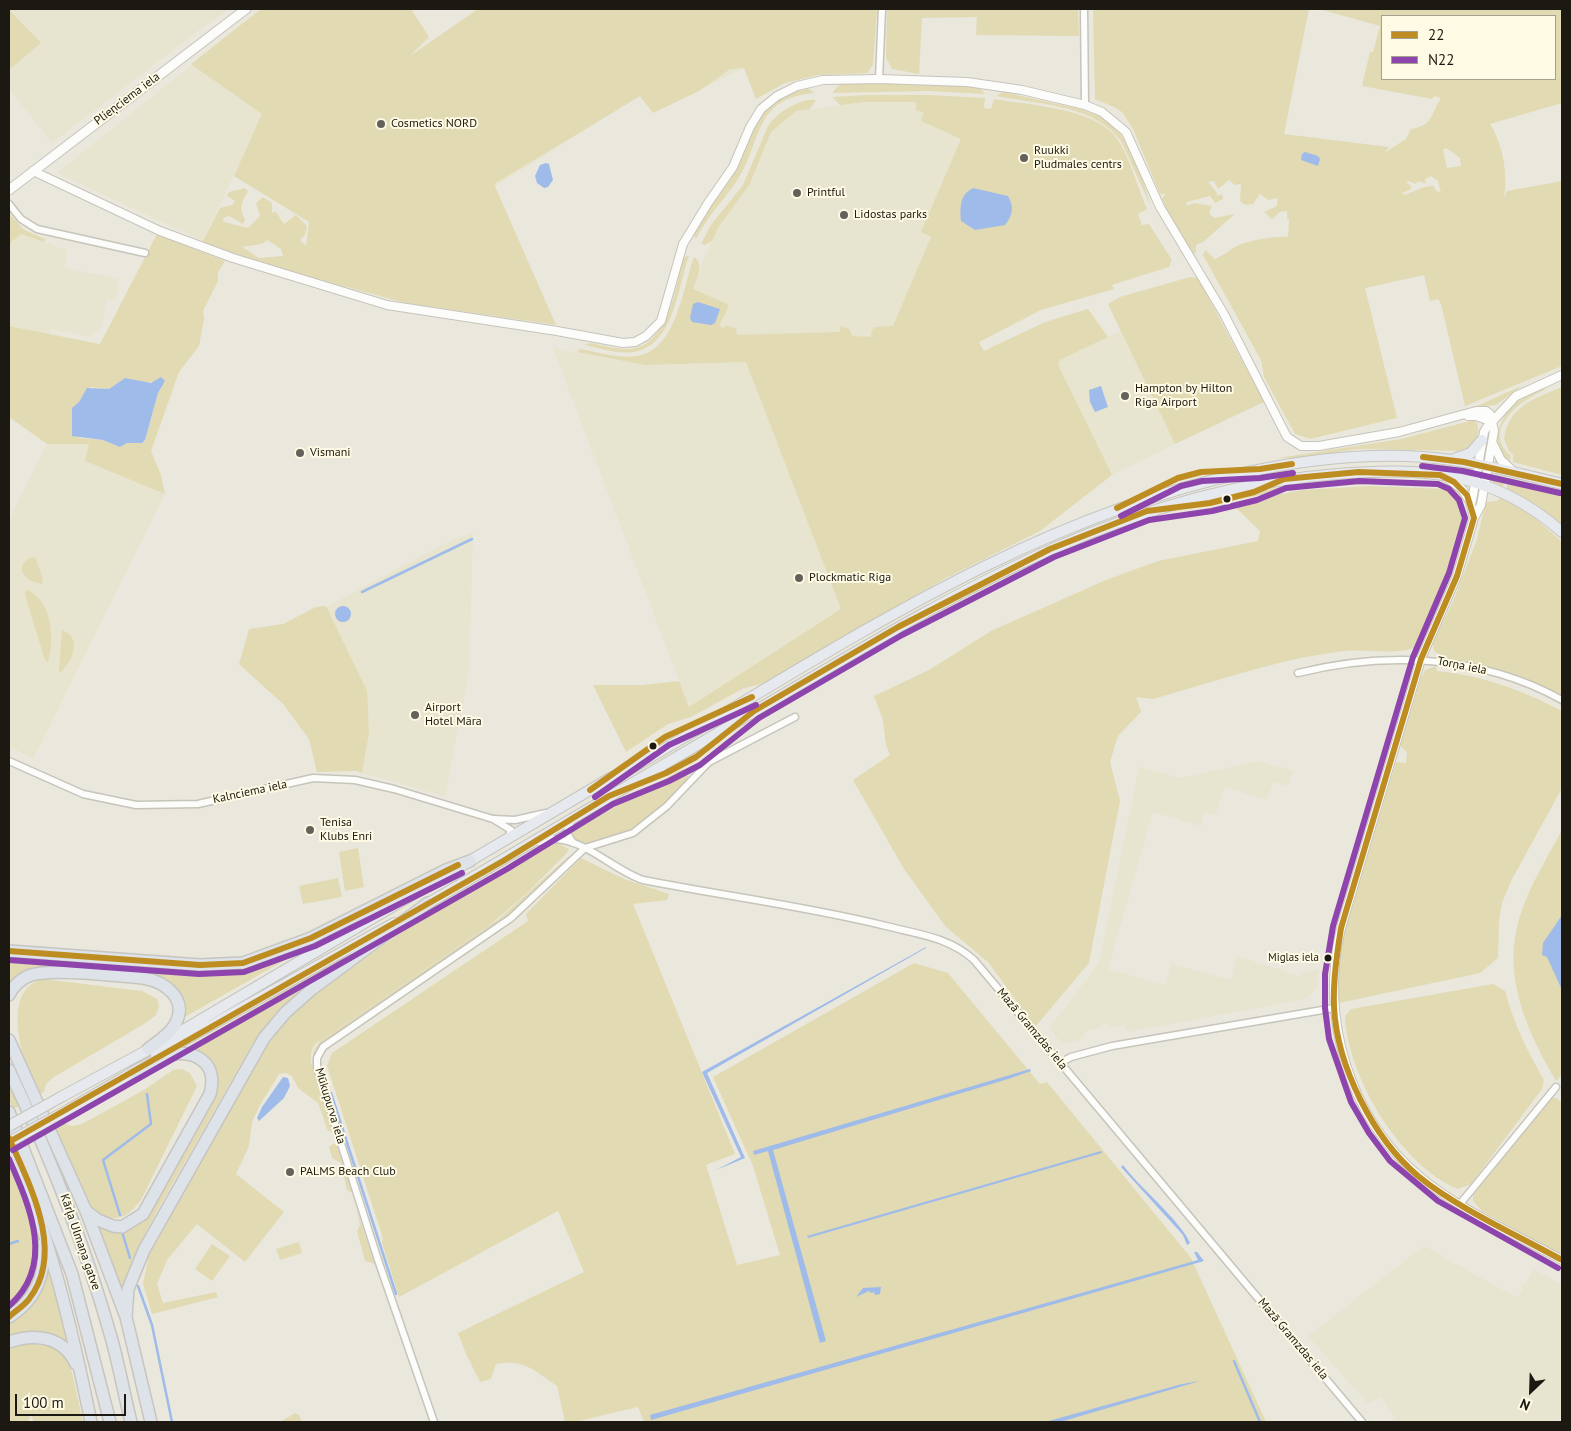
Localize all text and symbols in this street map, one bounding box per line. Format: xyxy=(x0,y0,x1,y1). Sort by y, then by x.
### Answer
legend xyxy=(1381,15,1556,80)
text: 22 xyxy=(1428,25,1444,44)
text: N22 xyxy=(1428,50,1454,69)
street label: Plieņciema iela xyxy=(91,70,163,128)
place label: Cosmetics NORD xyxy=(391,117,477,131)
marker: Cosmetics NORD xyxy=(375,118,387,130)
place label: Ruukki Pludmales centrs xyxy=(1034,144,1122,172)
marker: Ruukki Pludmales centrs xyxy=(1018,152,1030,164)
place label: Printful xyxy=(807,186,845,200)
marker: Printful xyxy=(791,187,803,199)
place label: Lidostas parks xyxy=(854,208,927,222)
marker: Lidostas parks xyxy=(838,209,850,221)
place label: Hampton by Hilton Riga Airport xyxy=(1135,382,1232,410)
marker: Hampton by Hilton Riga Airport xyxy=(1119,390,1131,402)
place label: Vismani xyxy=(310,446,351,460)
marker: Vismani xyxy=(294,447,306,459)
unlabelled marker xyxy=(1222,494,1232,504)
place label: Plockmatic Riga xyxy=(809,571,891,585)
marker: Plockmatic Riga xyxy=(793,572,805,584)
street label: Torņa iela xyxy=(1436,654,1488,678)
place label: Airport Hotel Māra xyxy=(425,701,482,729)
marker: Airport Hotel Māra xyxy=(409,709,421,721)
unlabelled marker xyxy=(648,741,658,751)
street label: Kalnciema iela xyxy=(212,777,288,807)
place label: Tenisa Klubs Enri xyxy=(320,816,372,844)
marker: Tenisa Klubs Enri xyxy=(304,824,316,836)
place label: Miglas iela xyxy=(1268,951,1319,965)
marker: Miglas iela xyxy=(1323,953,1333,963)
street label: Mazā Gramzdas iela xyxy=(994,985,1070,1073)
street label: Mūkupurva iela xyxy=(312,1066,348,1146)
place label: PALMS Beach Club xyxy=(300,1165,396,1179)
marker: PALMS Beach Club xyxy=(284,1166,296,1178)
street label: Kārļa Ulmaņa gatve xyxy=(57,1192,103,1292)
street label: Mazā Gramzdas iela xyxy=(1255,1295,1331,1383)
north arrow xyxy=(1506,1366,1556,1416)
scale bar xyxy=(18,1384,129,1416)
text: 100 m xyxy=(23,1393,64,1412)
text: N xyxy=(1517,1395,1533,1415)

